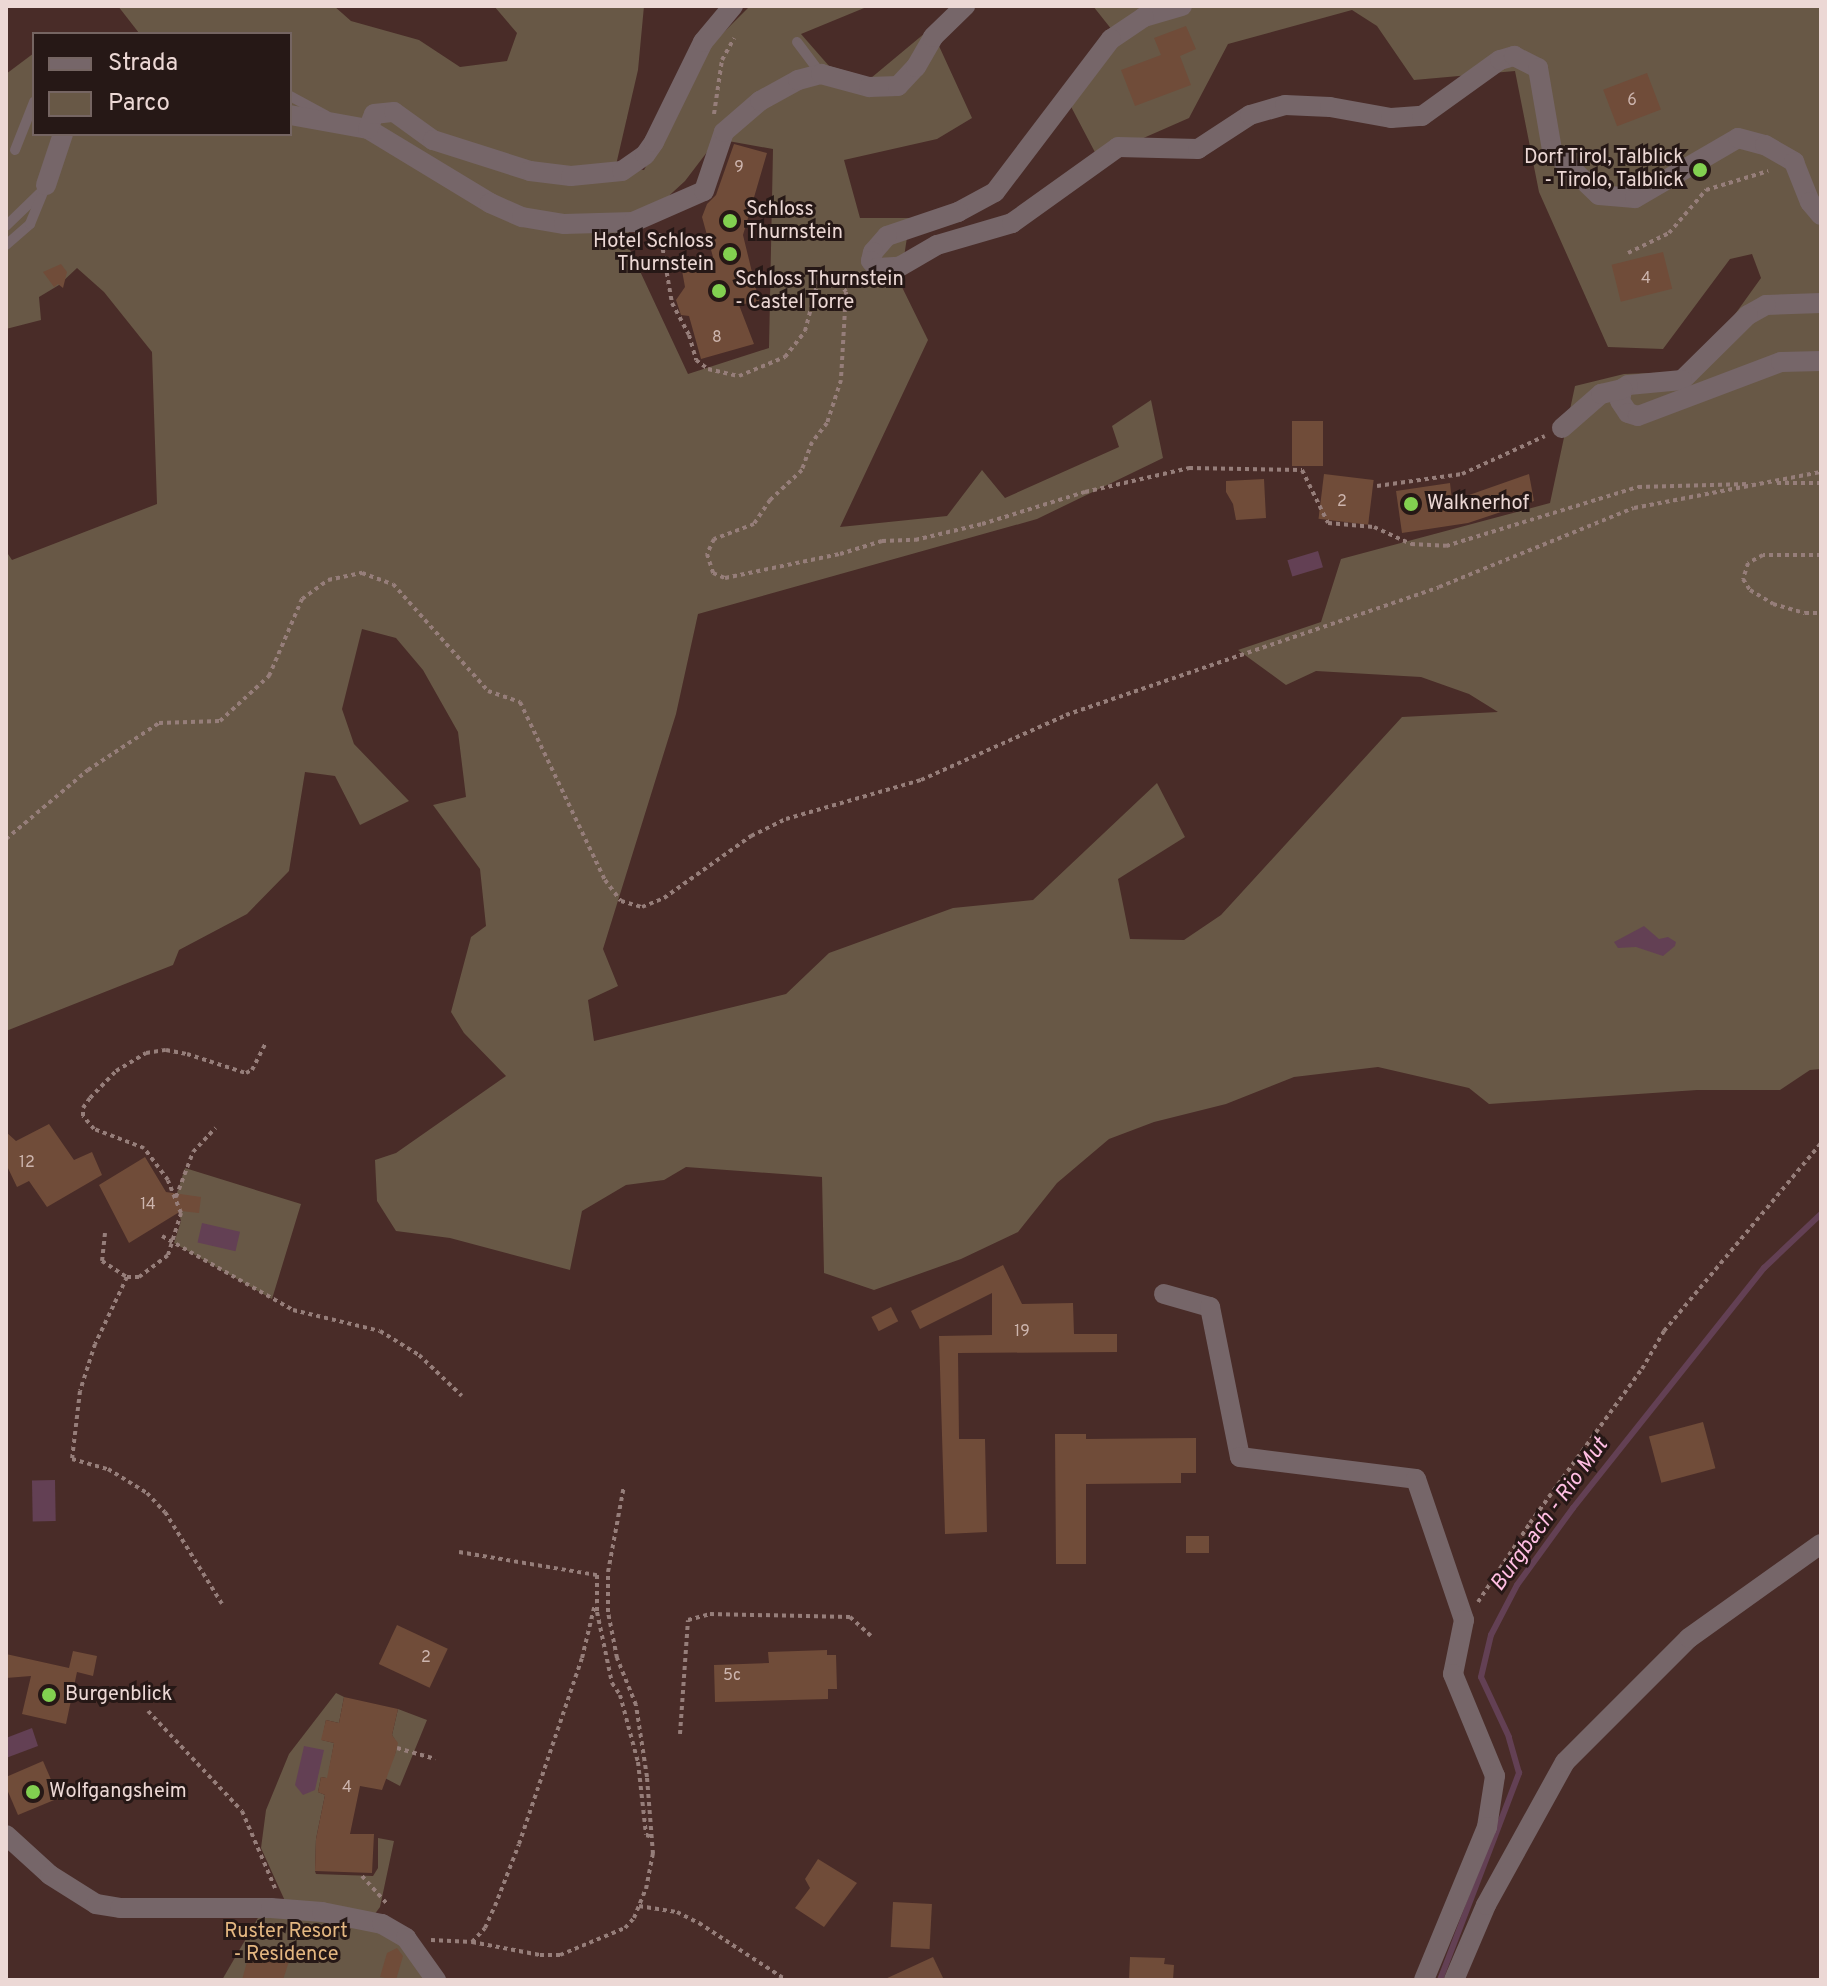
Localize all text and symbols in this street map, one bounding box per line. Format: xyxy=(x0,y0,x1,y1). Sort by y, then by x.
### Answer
legend xyxy=(32,32,292,136)
text: Strada xyxy=(108,49,178,79)
text: Parco xyxy=(108,89,170,119)
house number: 6 xyxy=(1627,91,1637,111)
place label: Dorf Tirol, Talblick - Tirolo, Talblick xyxy=(1522,146,1684,193)
house number: 9 xyxy=(734,158,744,178)
marker: Dorf Tirol, Talblick - Tirolo, Talblick xyxy=(1691,161,1709,179)
place label: Schloss Thurnstein xyxy=(746,198,843,245)
marker: Schloss Thurnstein xyxy=(721,212,739,230)
place label: Hotel Schloss Thurnstein xyxy=(593,230,714,277)
marker: Hotel Schloss Thurnstein xyxy=(721,245,739,263)
place label: Schloss Thurnstein - Castel Torre xyxy=(735,268,904,315)
house number: 4 xyxy=(1641,269,1651,289)
marker: Schloss Thurnstein - Castel Torre xyxy=(710,282,728,300)
house number: 8 xyxy=(712,328,722,348)
house number: 2 xyxy=(1337,492,1347,512)
place label: Walknerhof xyxy=(1427,492,1529,516)
marker: Walknerhof xyxy=(1402,495,1420,513)
house number: 12 xyxy=(19,1153,35,1173)
house number: 14 xyxy=(140,1195,156,1215)
house number: 19 xyxy=(1014,1322,1030,1342)
water label: Burgbach - Rio Mut xyxy=(1486,1433,1614,1597)
house number: 2 xyxy=(421,1648,431,1668)
house number: 5c xyxy=(723,1666,741,1686)
place label: Burgenblick xyxy=(65,1683,172,1707)
marker: Burgenblick xyxy=(40,1686,58,1704)
house number: 4 xyxy=(342,1778,352,1798)
place label: Wolfgangsheim xyxy=(49,1780,187,1804)
marker: Wolfgangsheim xyxy=(24,1783,42,1801)
park label: Ruster Resort - Residence xyxy=(224,1921,348,1968)

